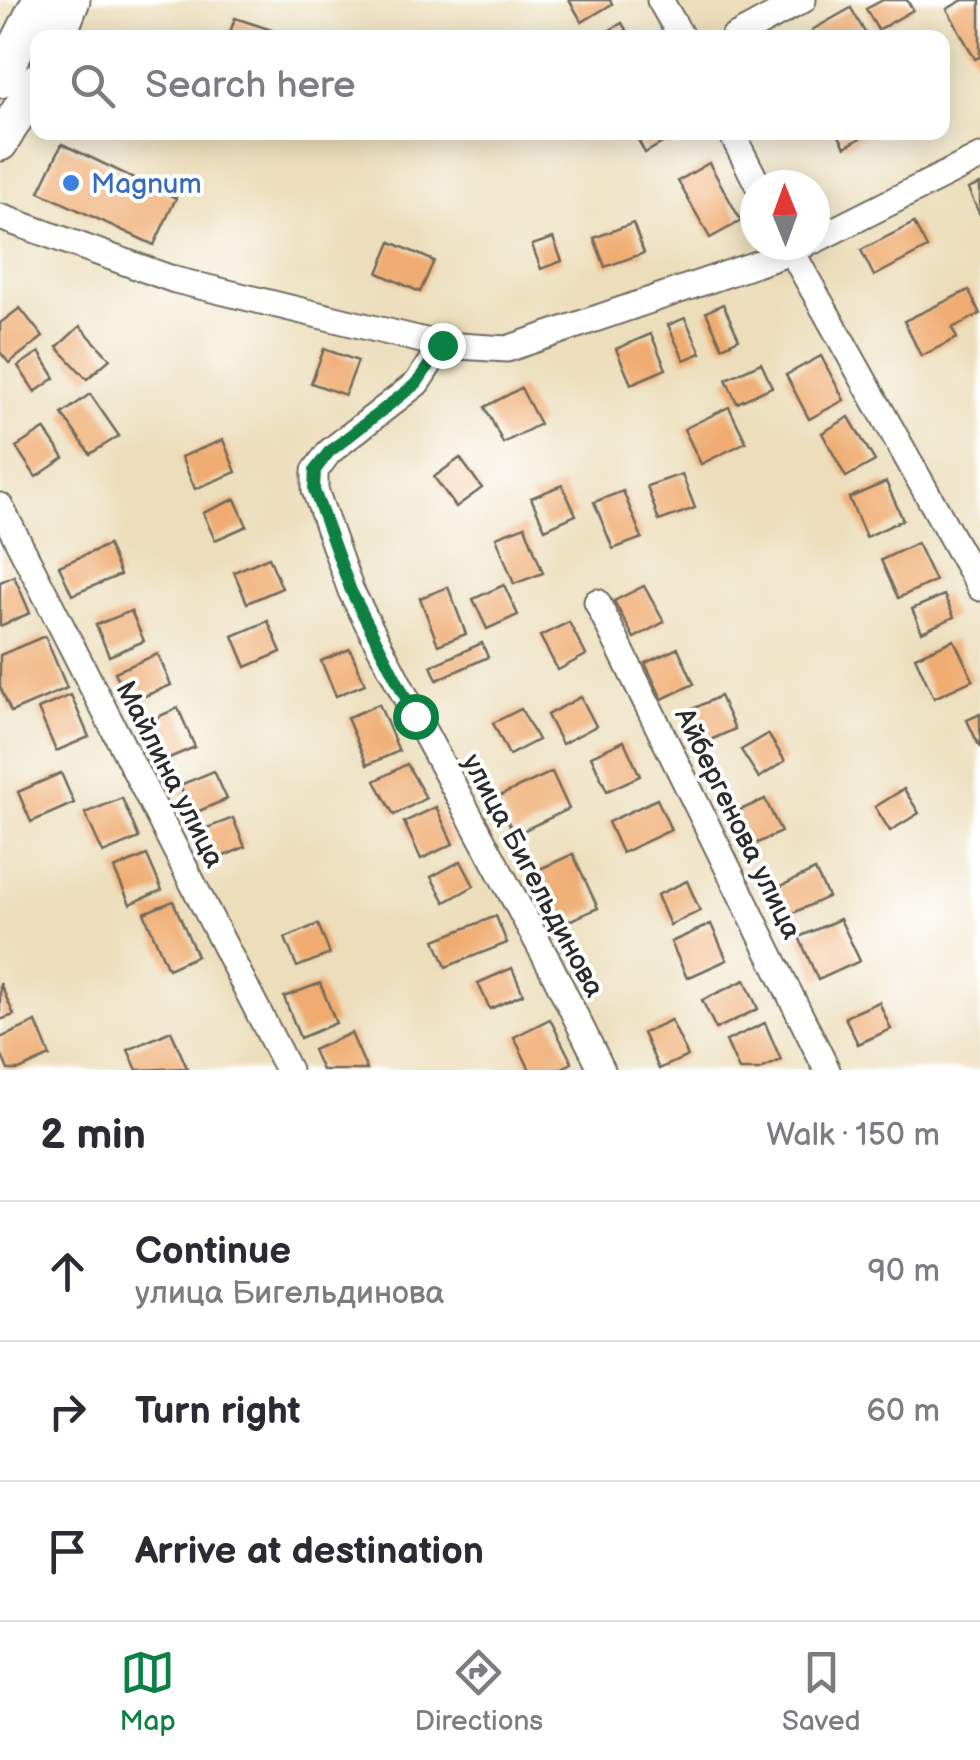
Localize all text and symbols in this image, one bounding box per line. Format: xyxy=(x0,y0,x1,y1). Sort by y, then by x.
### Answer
search box xyxy=(30,30,950,140)
icon: search xyxy=(65,58,120,113)
text: Search here xyxy=(145,63,356,108)
place label: Magnum xyxy=(91,168,202,201)
north arrow xyxy=(740,170,830,260)
marker: Magnum xyxy=(60,172,82,194)
route end xyxy=(420,323,466,369)
street label: Майлина улица xyxy=(108,676,231,874)
route start xyxy=(393,694,439,740)
street label: Айбергенова улица xyxy=(667,702,808,945)
street label: улица Бигельдинова xyxy=(455,748,611,1003)
text: 2 min xyxy=(40,1110,146,1161)
text: Walk · 150 m xyxy=(766,1116,940,1155)
text: Continue xyxy=(135,1229,291,1274)
icon: ahead xyxy=(40,1244,95,1299)
text: 90 m xyxy=(868,1252,940,1291)
text: улица Бигельдинова xyxy=(135,1274,444,1313)
icon: right xyxy=(40,1384,95,1439)
text: Turn right xyxy=(135,1389,300,1434)
text: 60 m xyxy=(867,1392,940,1431)
icon: arrive xyxy=(40,1524,95,1579)
text: Arrive at destination xyxy=(135,1529,484,1574)
tab: Map xyxy=(119,1645,176,1738)
tab: Directions xyxy=(414,1645,543,1738)
tab: Saved xyxy=(782,1645,861,1738)

